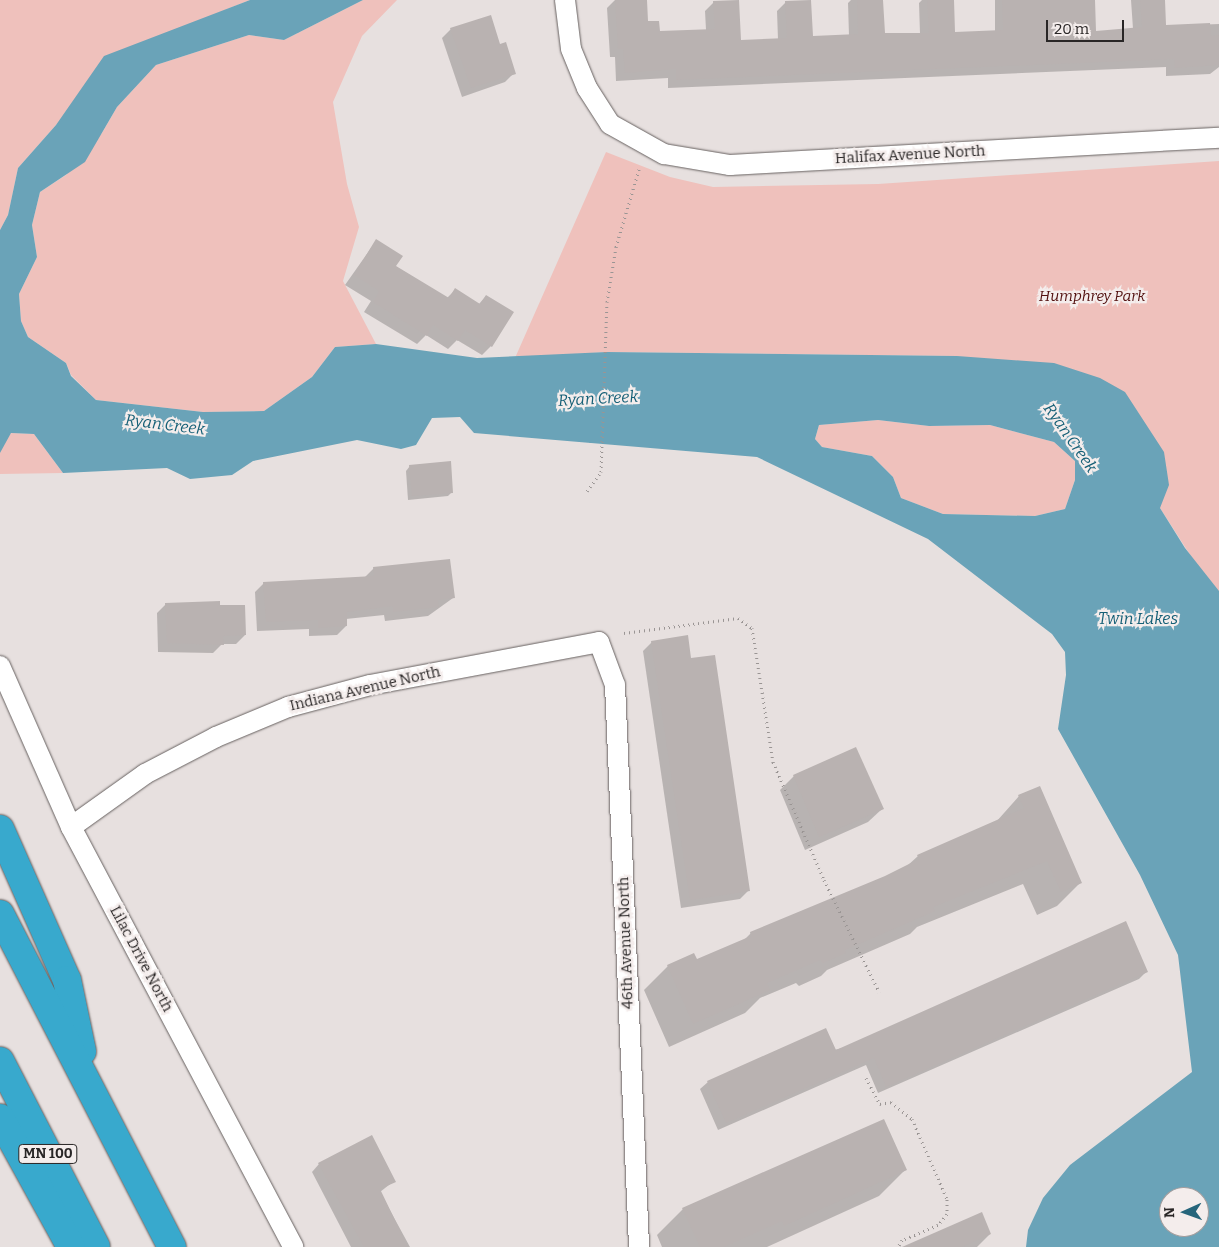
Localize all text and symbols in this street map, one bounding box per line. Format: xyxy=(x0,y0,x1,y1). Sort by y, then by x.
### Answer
scale bar xyxy=(1049,10,1126,42)
text: 20 m xyxy=(1054,20,1089,38)
street label: Halifax Avenue North xyxy=(834,142,986,168)
park label: Humphrey Park xyxy=(1039,288,1145,306)
water label: Ryan Creek xyxy=(557,387,639,411)
water label: Ryan Creek xyxy=(1039,400,1101,476)
water label: Ryan Creek xyxy=(124,411,206,439)
water label: Twin Lakes xyxy=(1098,609,1178,629)
street label: Indiana Avenue North xyxy=(288,663,442,715)
street label: 46th Avenue North xyxy=(615,877,637,1009)
street label: Lilac Drive North xyxy=(106,903,176,1015)
road number: MN 100 xyxy=(18,1142,78,1166)
north arrow xyxy=(1159,1187,1209,1237)
text: N xyxy=(1161,1207,1178,1218)

